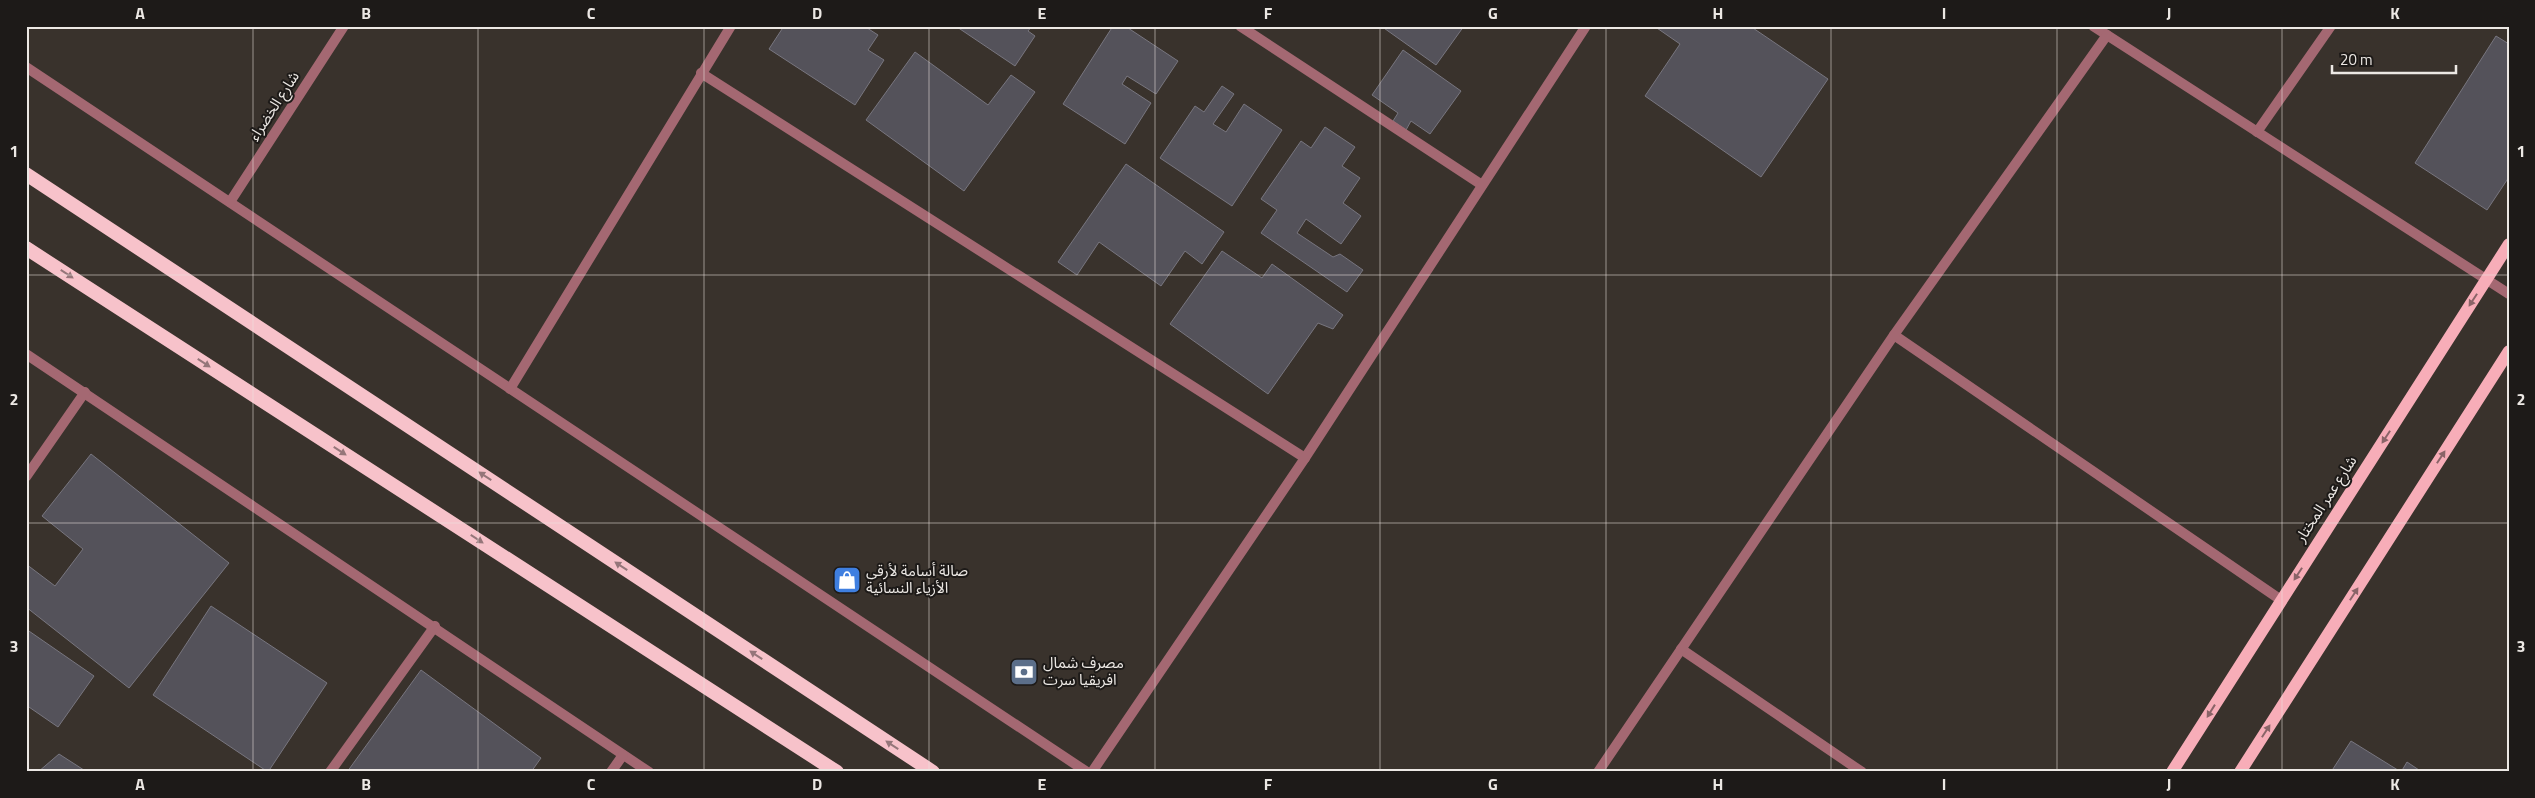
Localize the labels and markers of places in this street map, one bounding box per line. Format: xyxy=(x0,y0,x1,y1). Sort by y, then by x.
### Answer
place label: صالة أسامة لأرقى الأزياء النسائية xyxy=(866,559,968,599)
shop icon: صالة أسامة لأرقى الأزياء النسائية xyxy=(832,565,862,595)
place label: مصرف شمال افريقيا سرت xyxy=(1043,651,1124,691)
bank icon: مصرف شمال افريقيا سرت xyxy=(1009,657,1039,687)

